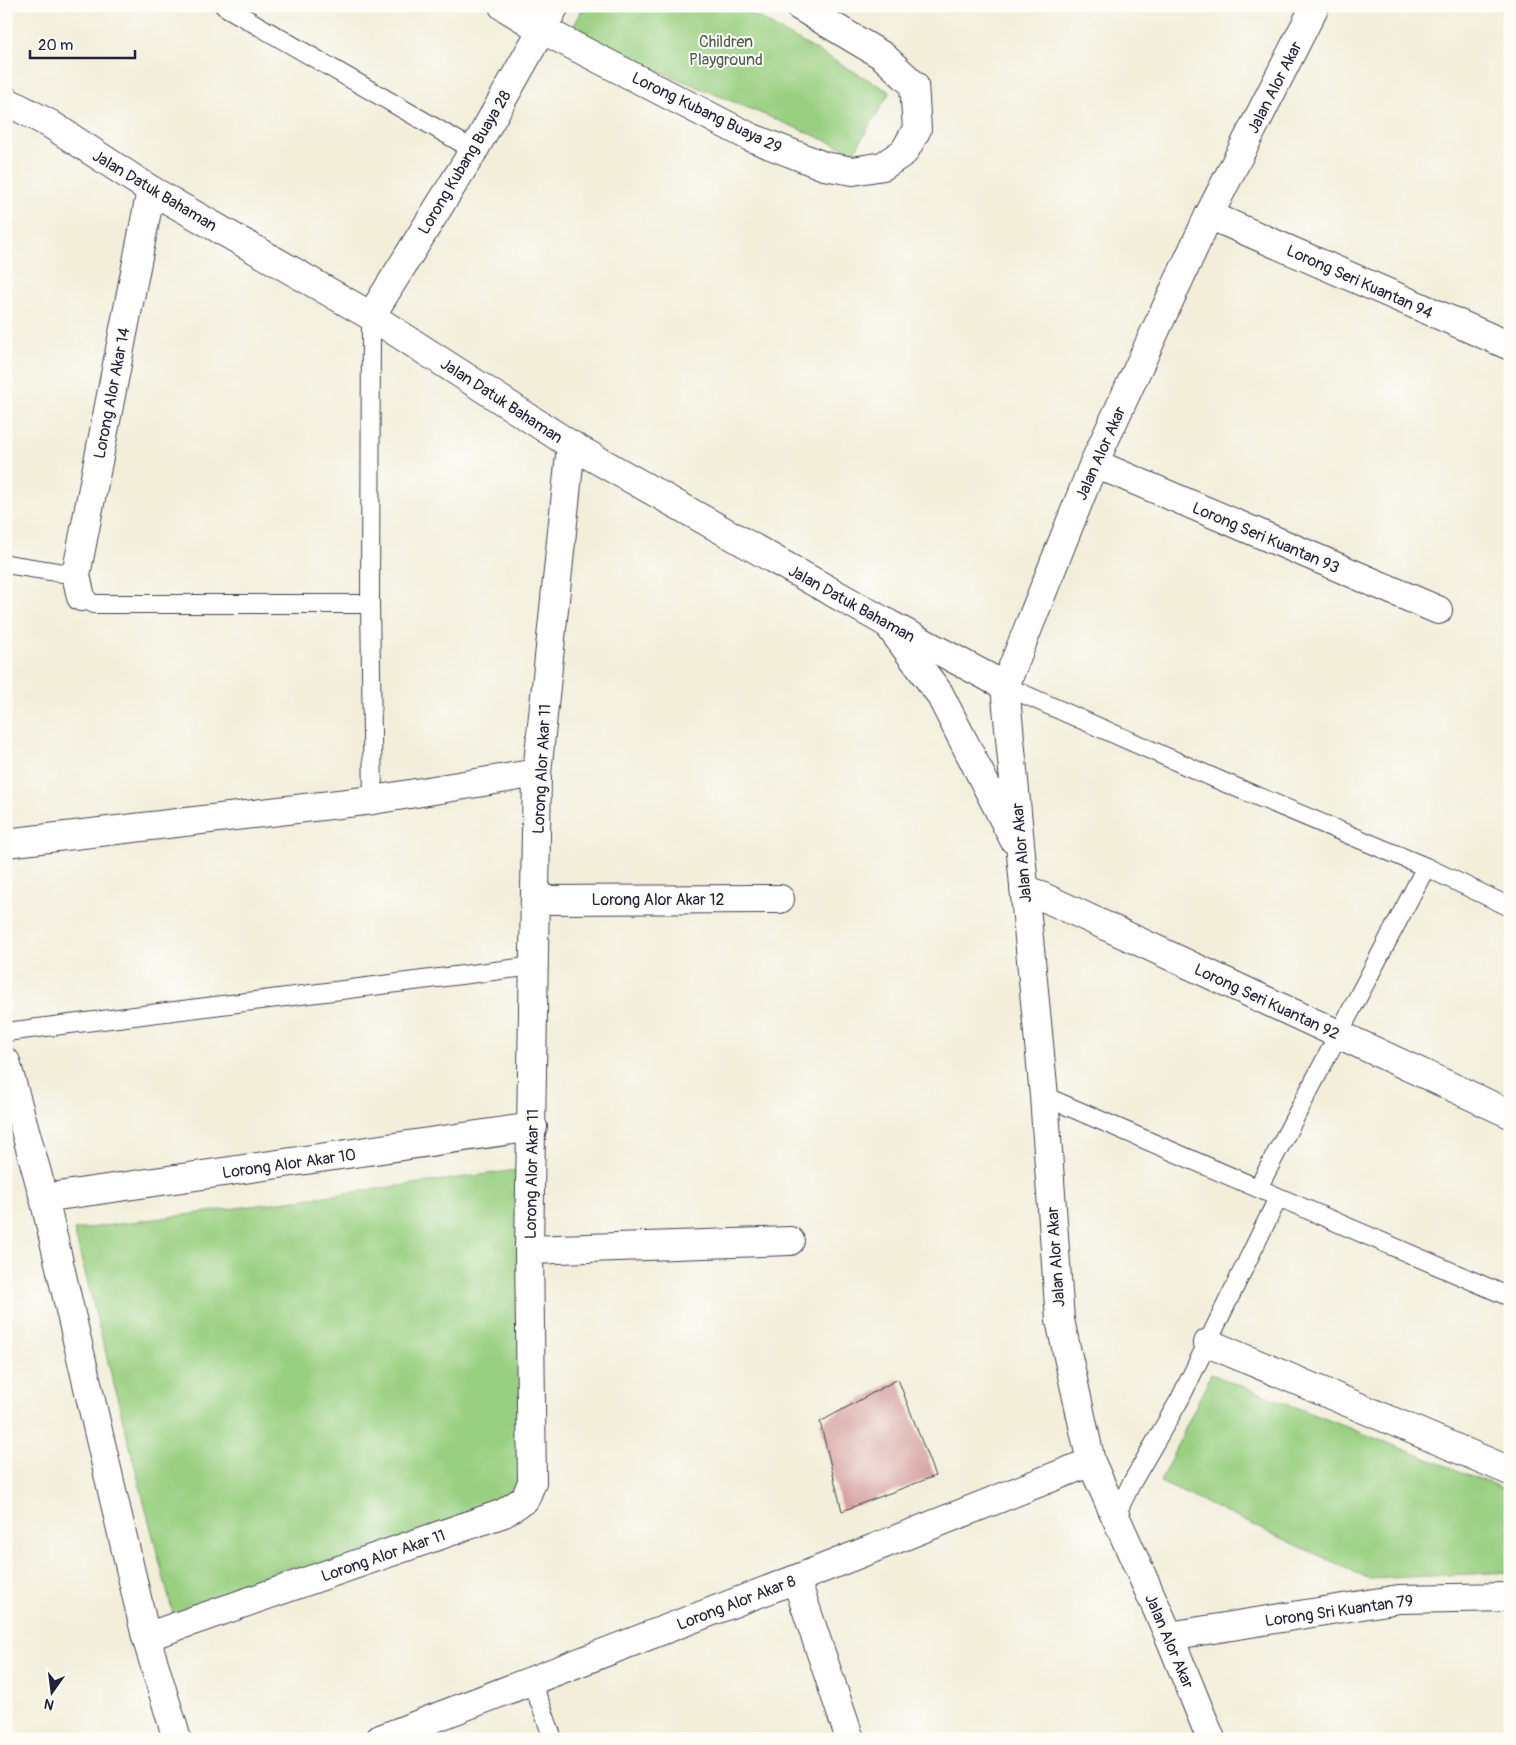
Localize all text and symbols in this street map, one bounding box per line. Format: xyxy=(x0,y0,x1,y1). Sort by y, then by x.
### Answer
scale bar xyxy=(30,28,135,60)
park label: Children Playground xyxy=(689,32,763,70)
text: 20 m xyxy=(38,36,73,55)
street label: Jalan Alor Akar xyxy=(1243,38,1307,137)
street label: Lorong Kubang Buaya 29 xyxy=(628,68,785,158)
street label: Lorong Kubang Buaya 28 xyxy=(414,87,516,238)
street label: Jalan Datuk Bahaman xyxy=(89,146,220,236)
street label: Lorong Seri Kuantan 94 xyxy=(1283,241,1436,323)
street label: Lorong Alor Akar 14 xyxy=(89,326,135,460)
street label: Jalan Datuk Bahaman xyxy=(437,354,566,448)
street label: Jalan Alor Akar xyxy=(1071,403,1131,503)
street label: Lorong Seri Kuantan 93 xyxy=(1189,498,1342,578)
street label: Jalan Datuk Bahaman xyxy=(785,561,918,647)
street label: Lorong Alor Akar 11 xyxy=(529,704,555,835)
street label: Jalan Alor Akar xyxy=(1008,802,1036,904)
street label: Lorong Alor Akar 12 xyxy=(592,890,724,910)
street label: Lorong Seri Kuantan 92 xyxy=(1191,959,1342,1044)
street label: Lorong Alor Akar 11 xyxy=(521,1109,543,1239)
street label: Lorong Alor Akar 10 xyxy=(221,1145,357,1183)
street label: Jalan Alor Akar xyxy=(1042,1206,1069,1308)
street label: Lorong Alor Akar 11 xyxy=(319,1525,448,1587)
street label: Lorong Alor Akar 8 xyxy=(674,1571,799,1635)
street label: Jalan Alor Akar xyxy=(1140,1591,1198,1692)
street label: Lorong Sri Kuantan 79 xyxy=(1264,1591,1415,1631)
north arrow xyxy=(28,1668,78,1718)
text: N xyxy=(42,1695,56,1714)

